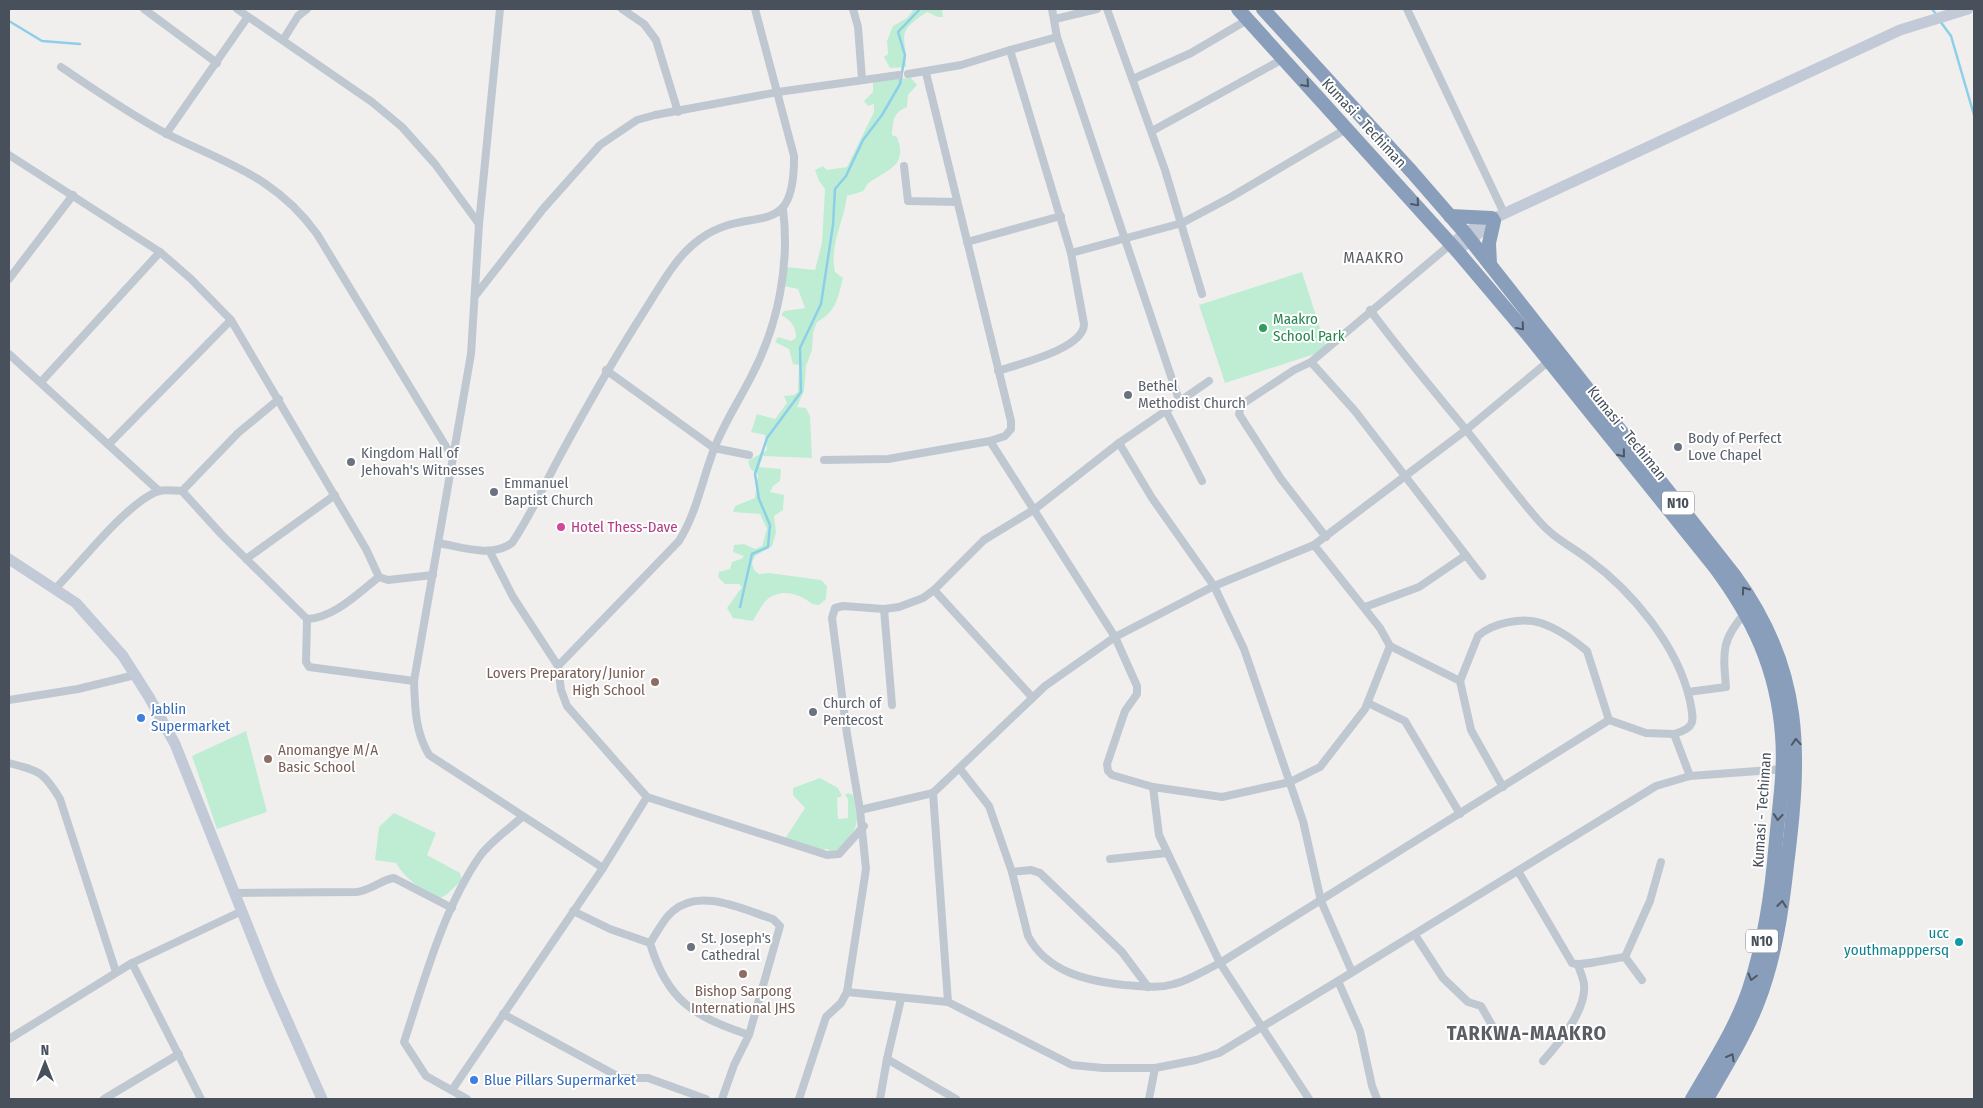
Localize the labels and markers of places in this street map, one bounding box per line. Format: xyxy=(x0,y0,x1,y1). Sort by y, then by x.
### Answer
place label: Maakro School Park xyxy=(1273,310,1345,345)
marker: Maakro School Park xyxy=(1257,322,1269,334)
place label: Bethel Methodist Church xyxy=(1138,377,1246,412)
marker: Bethel Methodist Church xyxy=(1122,389,1134,401)
place label: Body of Perfect Love Chapel xyxy=(1688,429,1782,464)
marker: Body of Perfect Love Chapel xyxy=(1672,441,1684,453)
place label: Kingdom Hall of Jehovah's Witnesses xyxy=(361,444,484,479)
marker: Kingdom Hall of Jehovah's Witnesses xyxy=(345,456,357,468)
place label: Emmanuel Baptist Church xyxy=(504,474,593,509)
marker: Emmanuel Baptist Church xyxy=(488,486,500,498)
place label: Hotel Thess-Dave xyxy=(571,518,678,536)
marker: Hotel Thess-Dave xyxy=(555,521,567,533)
place label: Lovers Preparatory/Junior High School xyxy=(487,664,646,699)
marker: Lovers Preparatory/Junior High School xyxy=(649,676,661,688)
place label: Church of Pentecost xyxy=(823,694,883,729)
place label: Jablin Supermarket xyxy=(151,700,230,735)
marker: Church of Pentecost xyxy=(807,706,819,718)
marker: Jablin Supermarket xyxy=(135,712,147,724)
place label: Anomangye M/A Basic School xyxy=(278,741,378,776)
marker: Anomangye M/A Basic School xyxy=(262,753,274,765)
place label: ucc youthmapppersq xyxy=(1844,924,1950,959)
place label: St. Joseph's Cathedral xyxy=(701,929,771,964)
marker: ucc youthmapppersq xyxy=(1953,936,1965,948)
marker: St. Joseph's Cathedral xyxy=(685,941,697,953)
marker: Bishop Sarpong International JHS xyxy=(737,968,749,980)
place label: Bishop Sarpong International JHS xyxy=(691,982,795,1017)
place label: Blue Pillars Supermarket xyxy=(484,1071,636,1089)
marker: Blue Pillars Supermarket xyxy=(468,1074,480,1086)

